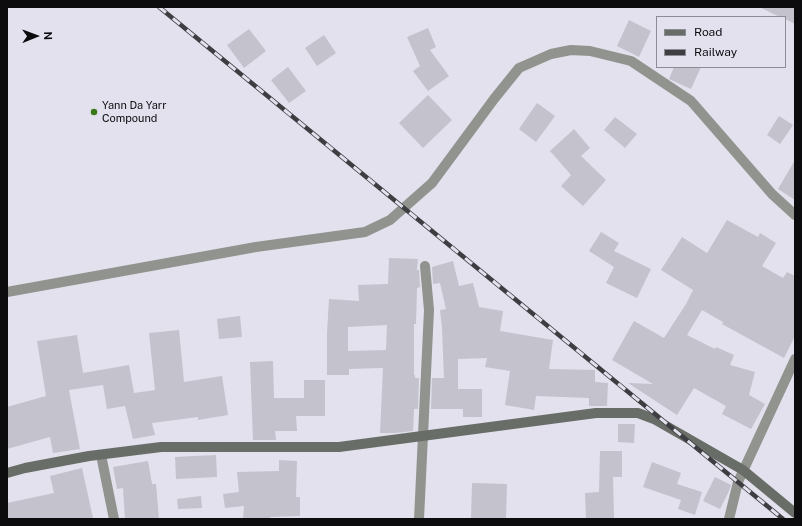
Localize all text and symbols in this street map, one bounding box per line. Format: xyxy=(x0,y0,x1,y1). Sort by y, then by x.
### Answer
north arrow xyxy=(16,16,56,56)
legend xyxy=(656,16,786,68)
text: Road xyxy=(694,25,722,39)
text: N xyxy=(42,31,54,40)
text: Railway xyxy=(694,45,737,59)
place label: Yann Da Yarr Compound xyxy=(102,99,166,125)
marker: Yann Da Yarr Compound xyxy=(89,107,99,117)

